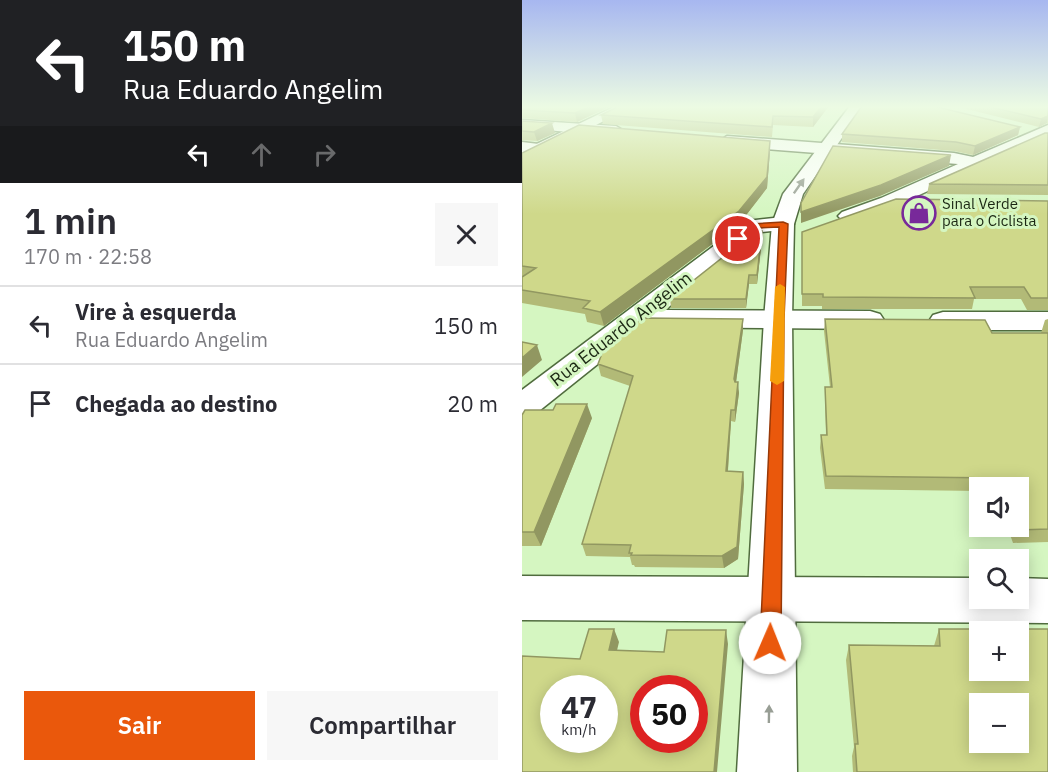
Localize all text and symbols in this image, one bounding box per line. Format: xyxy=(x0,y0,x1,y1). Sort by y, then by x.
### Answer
text: 150 m xyxy=(123,18,246,73)
icon: left xyxy=(24,24,102,102)
text: Rua Eduardo Angelim xyxy=(123,71,383,106)
icon: left xyxy=(182,138,215,171)
icon: ahead xyxy=(245,138,278,171)
icon: right xyxy=(308,138,341,171)
one-way arrow xyxy=(793,179,805,195)
place label: Sinal Verde para o Ciclista xyxy=(942,194,1037,230)
shop icon: Sinal Verde para o Ciclista xyxy=(901,195,937,231)
text: 1 min xyxy=(24,197,117,244)
button: close xyxy=(435,203,498,266)
pin xyxy=(712,213,763,264)
icon: arrive xyxy=(721,222,754,255)
text: 170 m · 22:58 xyxy=(24,243,152,270)
street label: Rua Eduardo Angelim xyxy=(545,266,696,391)
text: Vire à esquerda xyxy=(75,297,237,326)
icon: left xyxy=(24,309,57,342)
text: 150 m xyxy=(434,311,498,340)
text: Rua Eduardo Angelim xyxy=(75,326,268,353)
icon: arrive xyxy=(24,387,57,420)
text: Chegada ao destino xyxy=(75,389,278,418)
text: 20 m xyxy=(447,389,498,418)
map controls xyxy=(969,477,1029,753)
button: sound xyxy=(969,477,1029,537)
button: search xyxy=(969,549,1029,609)
position arrow xyxy=(738,611,802,675)
button: + xyxy=(969,621,1029,681)
speed limit sign: 50 xyxy=(630,675,708,753)
text: 47 xyxy=(561,687,597,726)
button: Sair xyxy=(24,691,255,760)
button: Compartilhar xyxy=(267,691,498,760)
button: − xyxy=(969,693,1029,753)
one-way arrow xyxy=(764,704,773,723)
text: km/h xyxy=(561,720,597,739)

